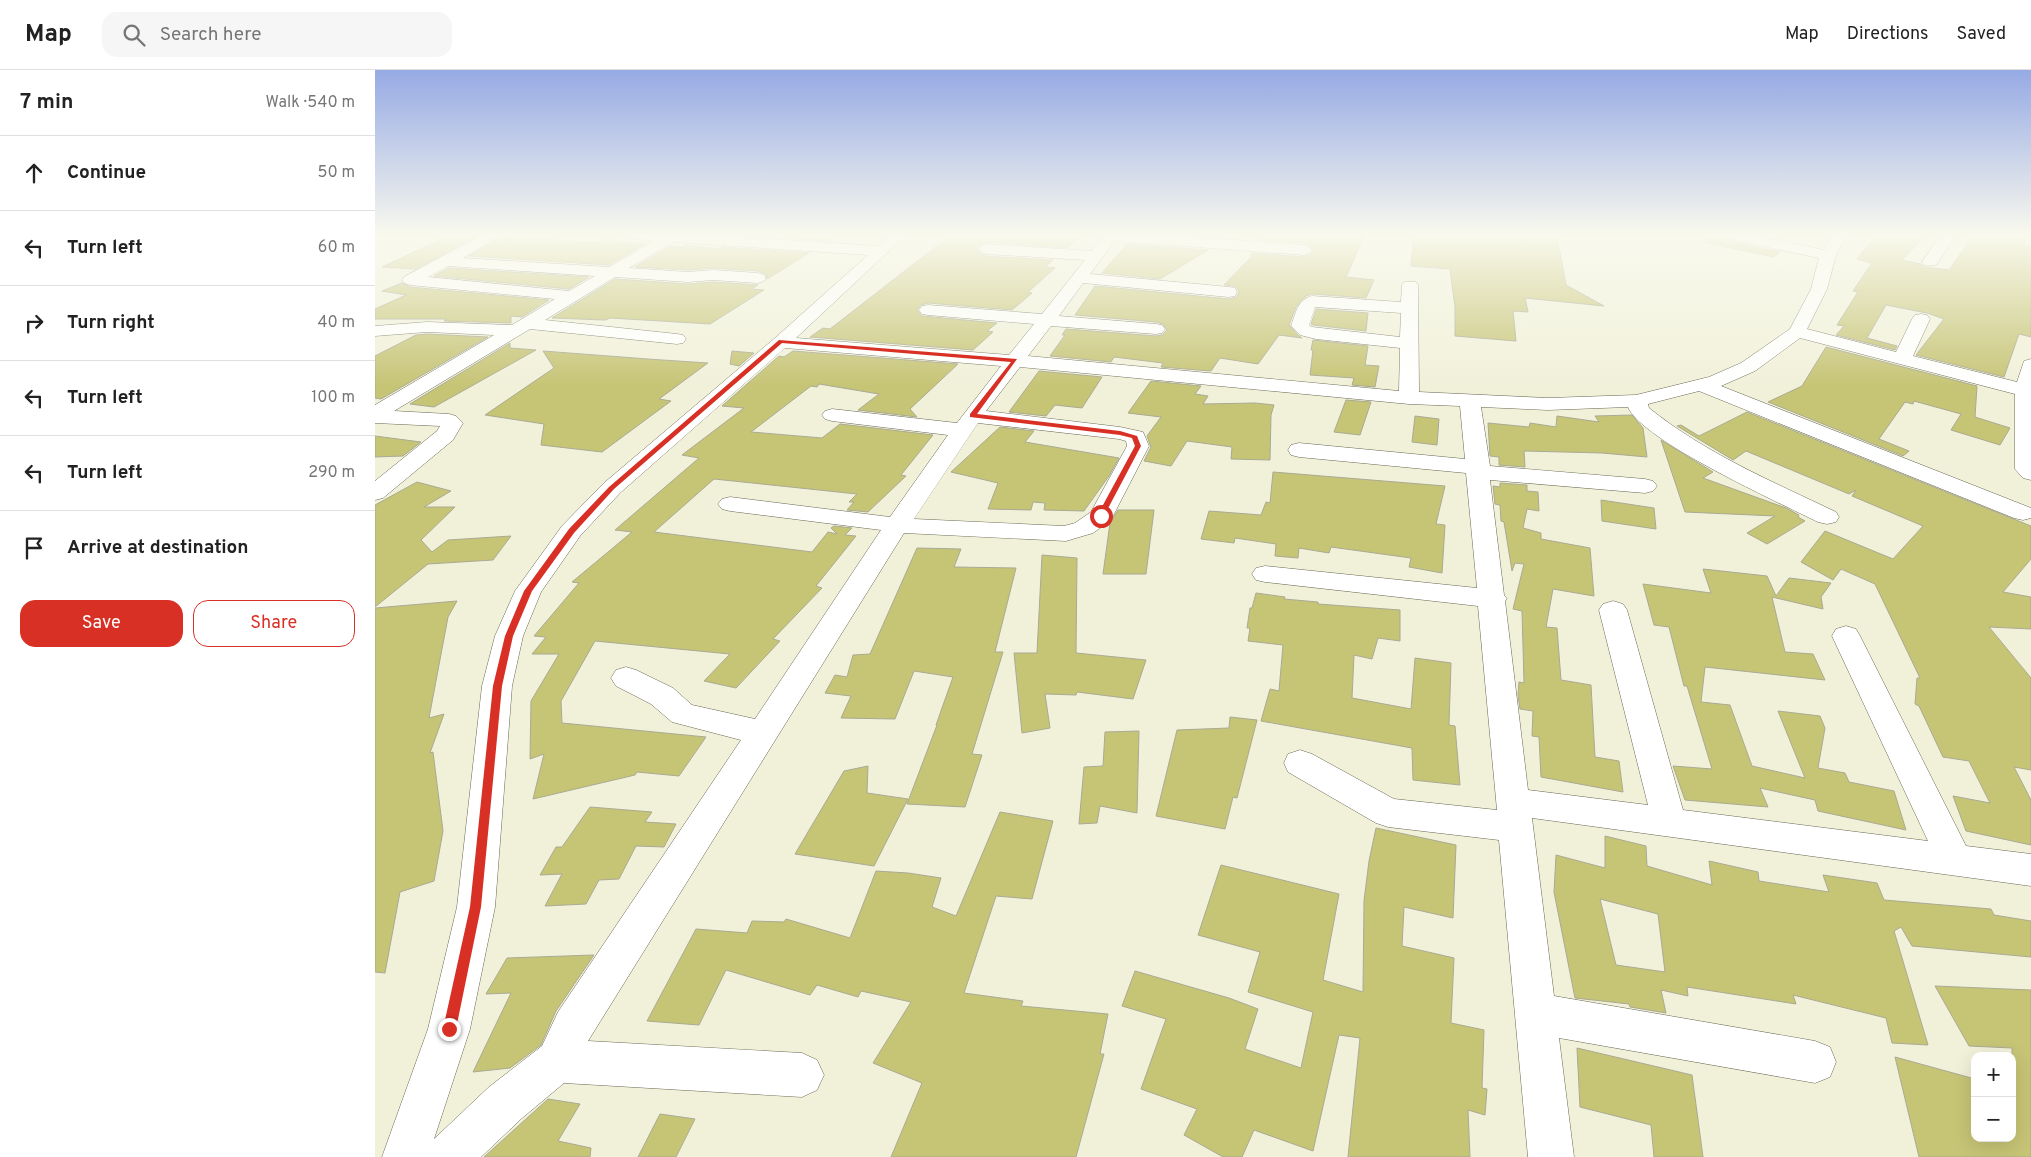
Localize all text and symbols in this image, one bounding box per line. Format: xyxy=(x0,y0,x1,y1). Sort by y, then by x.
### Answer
search box xyxy=(102,12,452,57)
text: Map xyxy=(25,20,72,50)
icon: search xyxy=(120,21,148,49)
text: Search here xyxy=(160,23,261,47)
text: Map xyxy=(1785,23,1819,46)
text: Directions xyxy=(1847,23,1929,46)
text: Saved xyxy=(1957,23,2006,46)
text: 7 min xyxy=(20,89,73,116)
text: Walk · 540 m xyxy=(266,93,355,113)
icon: ahead xyxy=(20,159,48,187)
text: Continue xyxy=(67,161,146,185)
text: 50 m xyxy=(318,163,355,183)
icon: left xyxy=(20,234,48,262)
text: Turn left xyxy=(67,236,143,260)
text: 60 m xyxy=(318,238,355,258)
icon: right xyxy=(20,309,48,337)
text: Turn right xyxy=(67,311,155,335)
text: 40 m xyxy=(317,313,355,333)
icon: left xyxy=(20,384,48,412)
text: Turn left xyxy=(67,386,143,410)
text: 100 m xyxy=(311,388,355,408)
icon: left xyxy=(20,459,48,487)
text: Turn left xyxy=(67,461,143,485)
text: 290 m xyxy=(308,463,355,483)
route start xyxy=(1090,505,1113,528)
icon: arrive xyxy=(20,534,48,562)
text: Arrive at destination xyxy=(67,536,248,560)
button: Save xyxy=(20,600,183,647)
button: Share xyxy=(193,600,355,647)
route end xyxy=(438,1018,461,1041)
map controls xyxy=(1971,1052,2016,1142)
button: + xyxy=(1971,1052,2016,1097)
button: − xyxy=(1971,1097,2016,1142)

